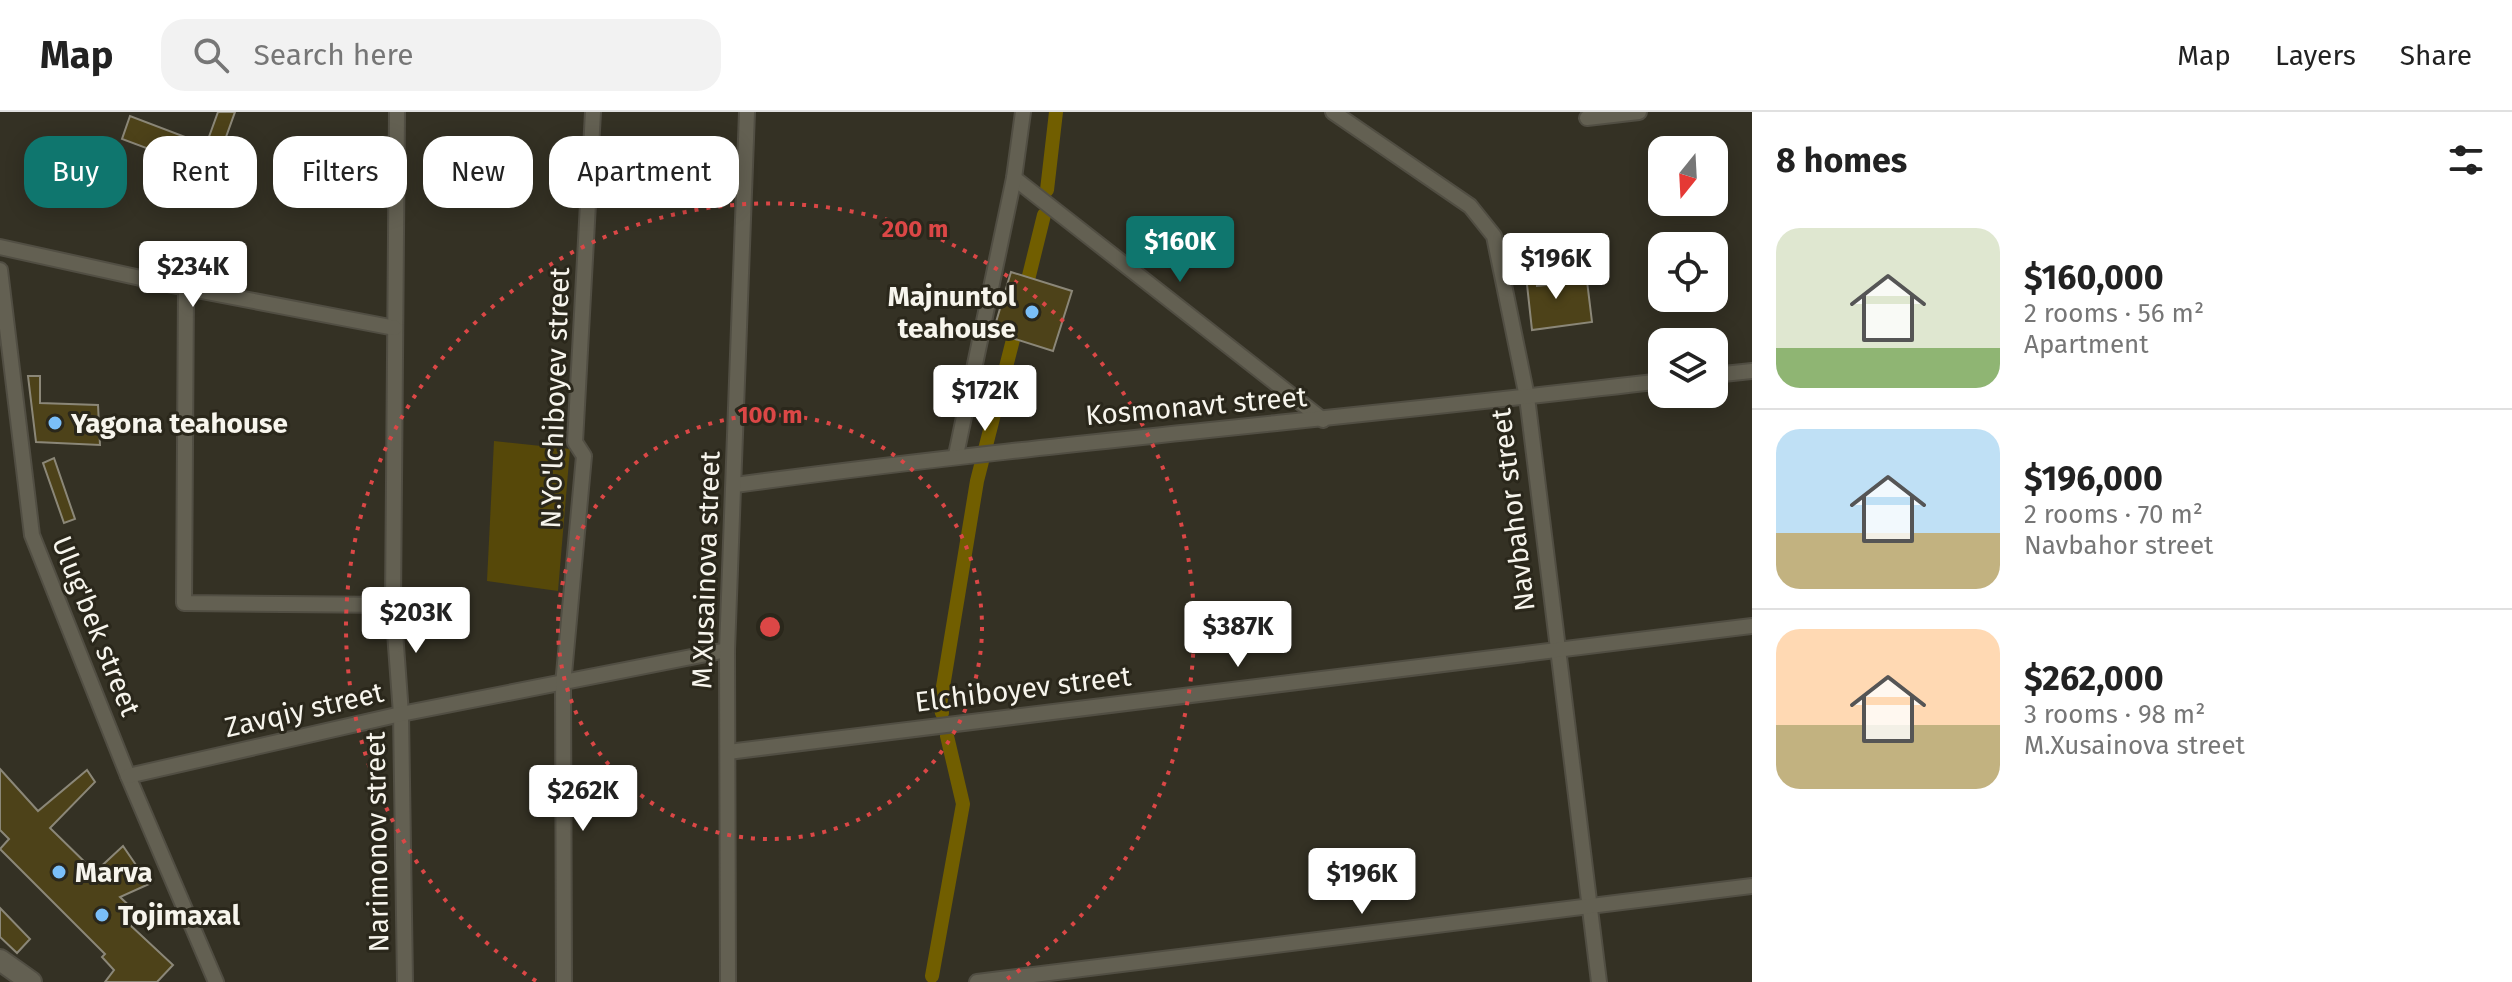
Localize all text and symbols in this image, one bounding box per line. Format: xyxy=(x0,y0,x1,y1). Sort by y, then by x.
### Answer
search box xyxy=(161,19,721,91)
text: Map xyxy=(40,32,113,78)
icon: search xyxy=(189,33,233,77)
text: Search here xyxy=(253,37,414,73)
text: Map xyxy=(2177,39,2231,72)
text: Layers xyxy=(2275,39,2356,72)
text: Share xyxy=(2400,39,2472,72)
chip: Buy xyxy=(24,136,127,208)
chip: Rent xyxy=(143,136,257,208)
chip: Filters xyxy=(273,136,407,208)
chip: New xyxy=(423,136,533,208)
chip: Apartment xyxy=(549,136,739,208)
north arrow xyxy=(1648,136,1728,216)
map controls xyxy=(1648,136,1728,408)
icon: filters xyxy=(2444,138,2488,182)
text: 8 homes xyxy=(1776,140,1907,181)
text: 200 m xyxy=(882,215,948,243)
pin: $160K xyxy=(1124,216,1236,284)
text: $160K xyxy=(1144,226,1216,257)
button: locate xyxy=(1648,232,1728,312)
pin: $196K xyxy=(1500,233,1612,301)
pin: $234K xyxy=(137,241,249,309)
text: $196K xyxy=(1520,243,1592,274)
text: $234K xyxy=(157,251,229,282)
text: $160,000 xyxy=(2024,257,2164,298)
icon: home xyxy=(1840,260,1936,356)
street label: N.Yo'lchiboyev street xyxy=(534,266,576,529)
place label: Majnuntol teahouse xyxy=(888,280,1017,345)
text: 2 rooms · 56 m² xyxy=(2024,298,2204,329)
marker: Majnuntol teahouse xyxy=(1023,303,1041,321)
button: layers xyxy=(1648,328,1728,408)
text: Apartment xyxy=(2024,329,2149,360)
pin: $172K xyxy=(929,365,1041,433)
text: $172K xyxy=(951,375,1019,406)
street label: Kosmonavt street xyxy=(1084,380,1309,432)
text: 100 m xyxy=(737,401,803,429)
street label: Navbahor street xyxy=(1484,406,1542,613)
place label: Yagona teahouse xyxy=(70,407,288,440)
marker: Yagona teahouse xyxy=(46,414,64,432)
street label: M.Xusainova street xyxy=(685,450,727,690)
text: $196,000 xyxy=(2024,458,2163,499)
icon: home xyxy=(1840,461,1936,557)
text: 2 rooms · 70 m² xyxy=(2024,499,2203,530)
text: Navbahor street xyxy=(2024,530,2214,561)
street label: Ulug'bek street xyxy=(45,531,147,722)
pin: $203K xyxy=(360,587,472,655)
text: $203K xyxy=(380,597,452,628)
pin: $387K xyxy=(1182,601,1294,669)
text: $387K xyxy=(1202,611,1274,642)
centre of rings xyxy=(756,613,784,641)
text: $262,000 xyxy=(2024,658,2164,699)
street label: Elchiboyev street xyxy=(913,659,1134,719)
icon: home xyxy=(1840,661,1936,757)
street label: Zavqiy street xyxy=(221,675,388,744)
text: 3 rooms · 98 m² xyxy=(2024,699,2205,730)
street label: Narimonov street xyxy=(359,730,395,953)
text: M.Xusainova street xyxy=(2024,730,2245,761)
pin: $262K xyxy=(527,765,639,833)
text: $262K xyxy=(547,775,619,806)
pin: $196K xyxy=(1306,848,1418,916)
place label: Marva xyxy=(75,856,153,889)
text: $196K xyxy=(1326,858,1398,889)
marker: Marva xyxy=(50,863,68,881)
place label: Tojimaxal xyxy=(118,899,241,932)
marker: Tojimaxal xyxy=(93,906,111,924)

